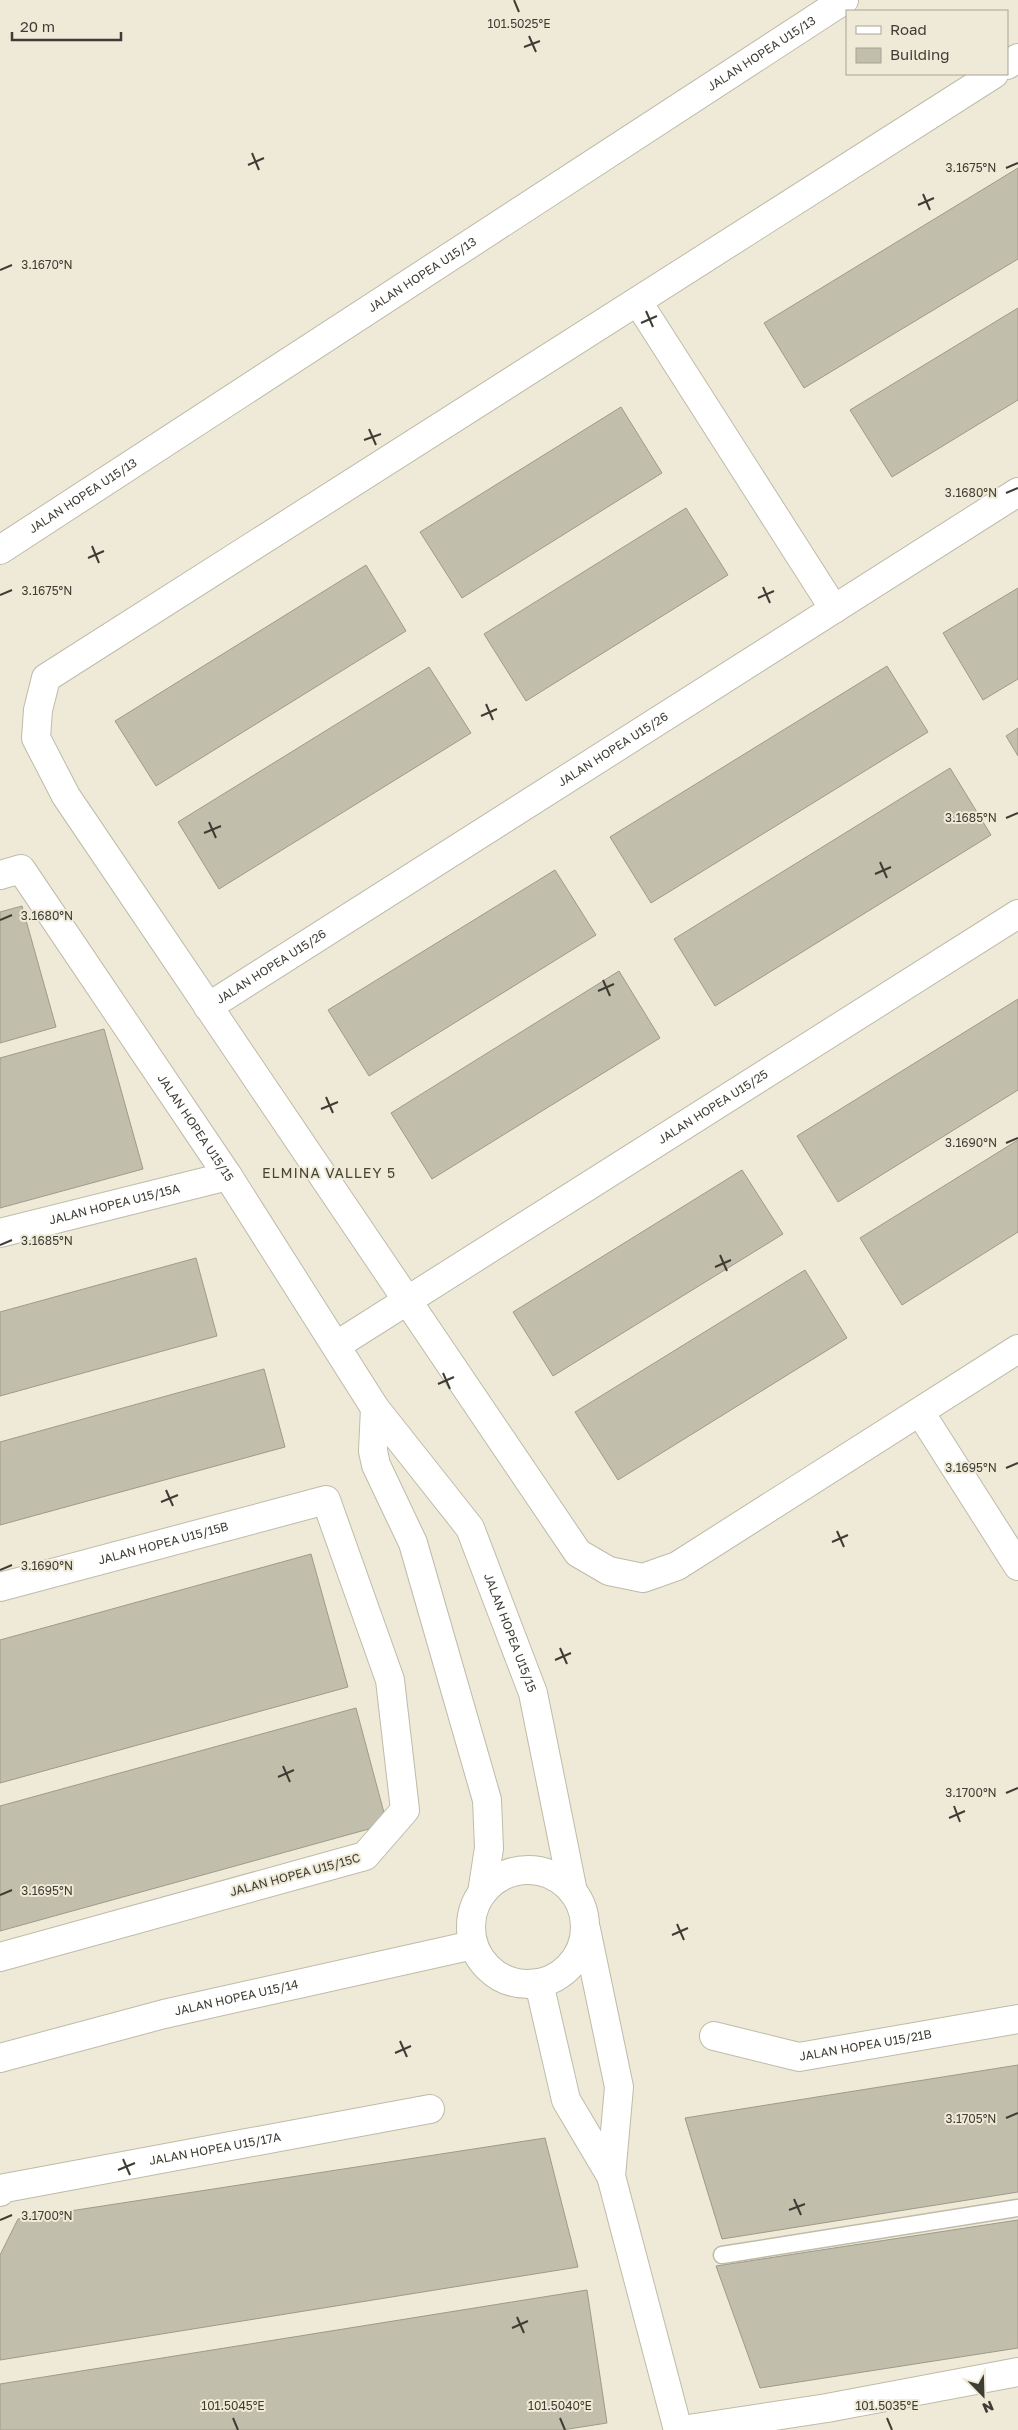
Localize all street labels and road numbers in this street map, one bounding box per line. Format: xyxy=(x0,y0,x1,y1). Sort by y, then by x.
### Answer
street label: JALAN HOPEA U15/13 xyxy=(704,13,818,94)
street label: JALAN HOPEA U15/13 xyxy=(365,234,479,315)
street label: JALAN HOPEA U15/13 xyxy=(26,455,140,536)
street label: JALAN HOPEA U15/26 xyxy=(555,708,671,790)
street label: JALAN HOPEA U15/26 xyxy=(213,926,329,1007)
street label: JALAN HOPEA U15/25 xyxy=(655,1066,771,1147)
street label: JALAN HOPEA U15/15 xyxy=(154,1071,237,1184)
street label: JALAN HOPEA U15/15A xyxy=(47,1180,181,1227)
street label: JALAN HOPEA U15/15B xyxy=(96,1518,230,1567)
street label: JALAN HOPEA U15/15 xyxy=(481,1571,540,1694)
street label: JALAN HOPEA U15/15C xyxy=(228,1850,362,1899)
street label: JALAN HOPEA U15/14 xyxy=(173,1976,300,2018)
street label: JALAN HOPEA U15/21B xyxy=(798,2026,933,2064)
street label: JALAN HOPEA U15/17A xyxy=(148,2129,282,2168)

